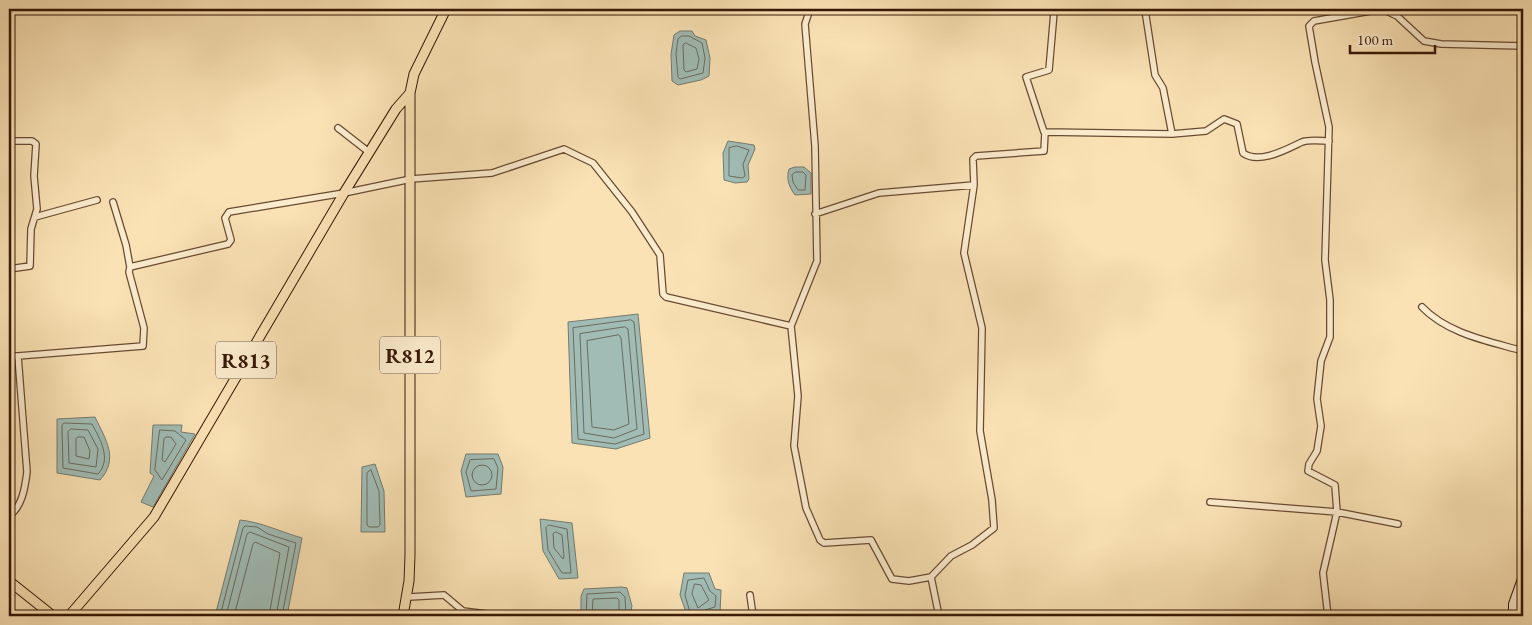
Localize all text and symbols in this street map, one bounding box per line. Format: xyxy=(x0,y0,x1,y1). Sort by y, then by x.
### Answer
scale bar xyxy=(1350,22,1434,54)
text: 100 m xyxy=(1357,30,1394,49)
road number: R812 xyxy=(380,336,440,374)
road number: R813 xyxy=(216,342,276,378)

